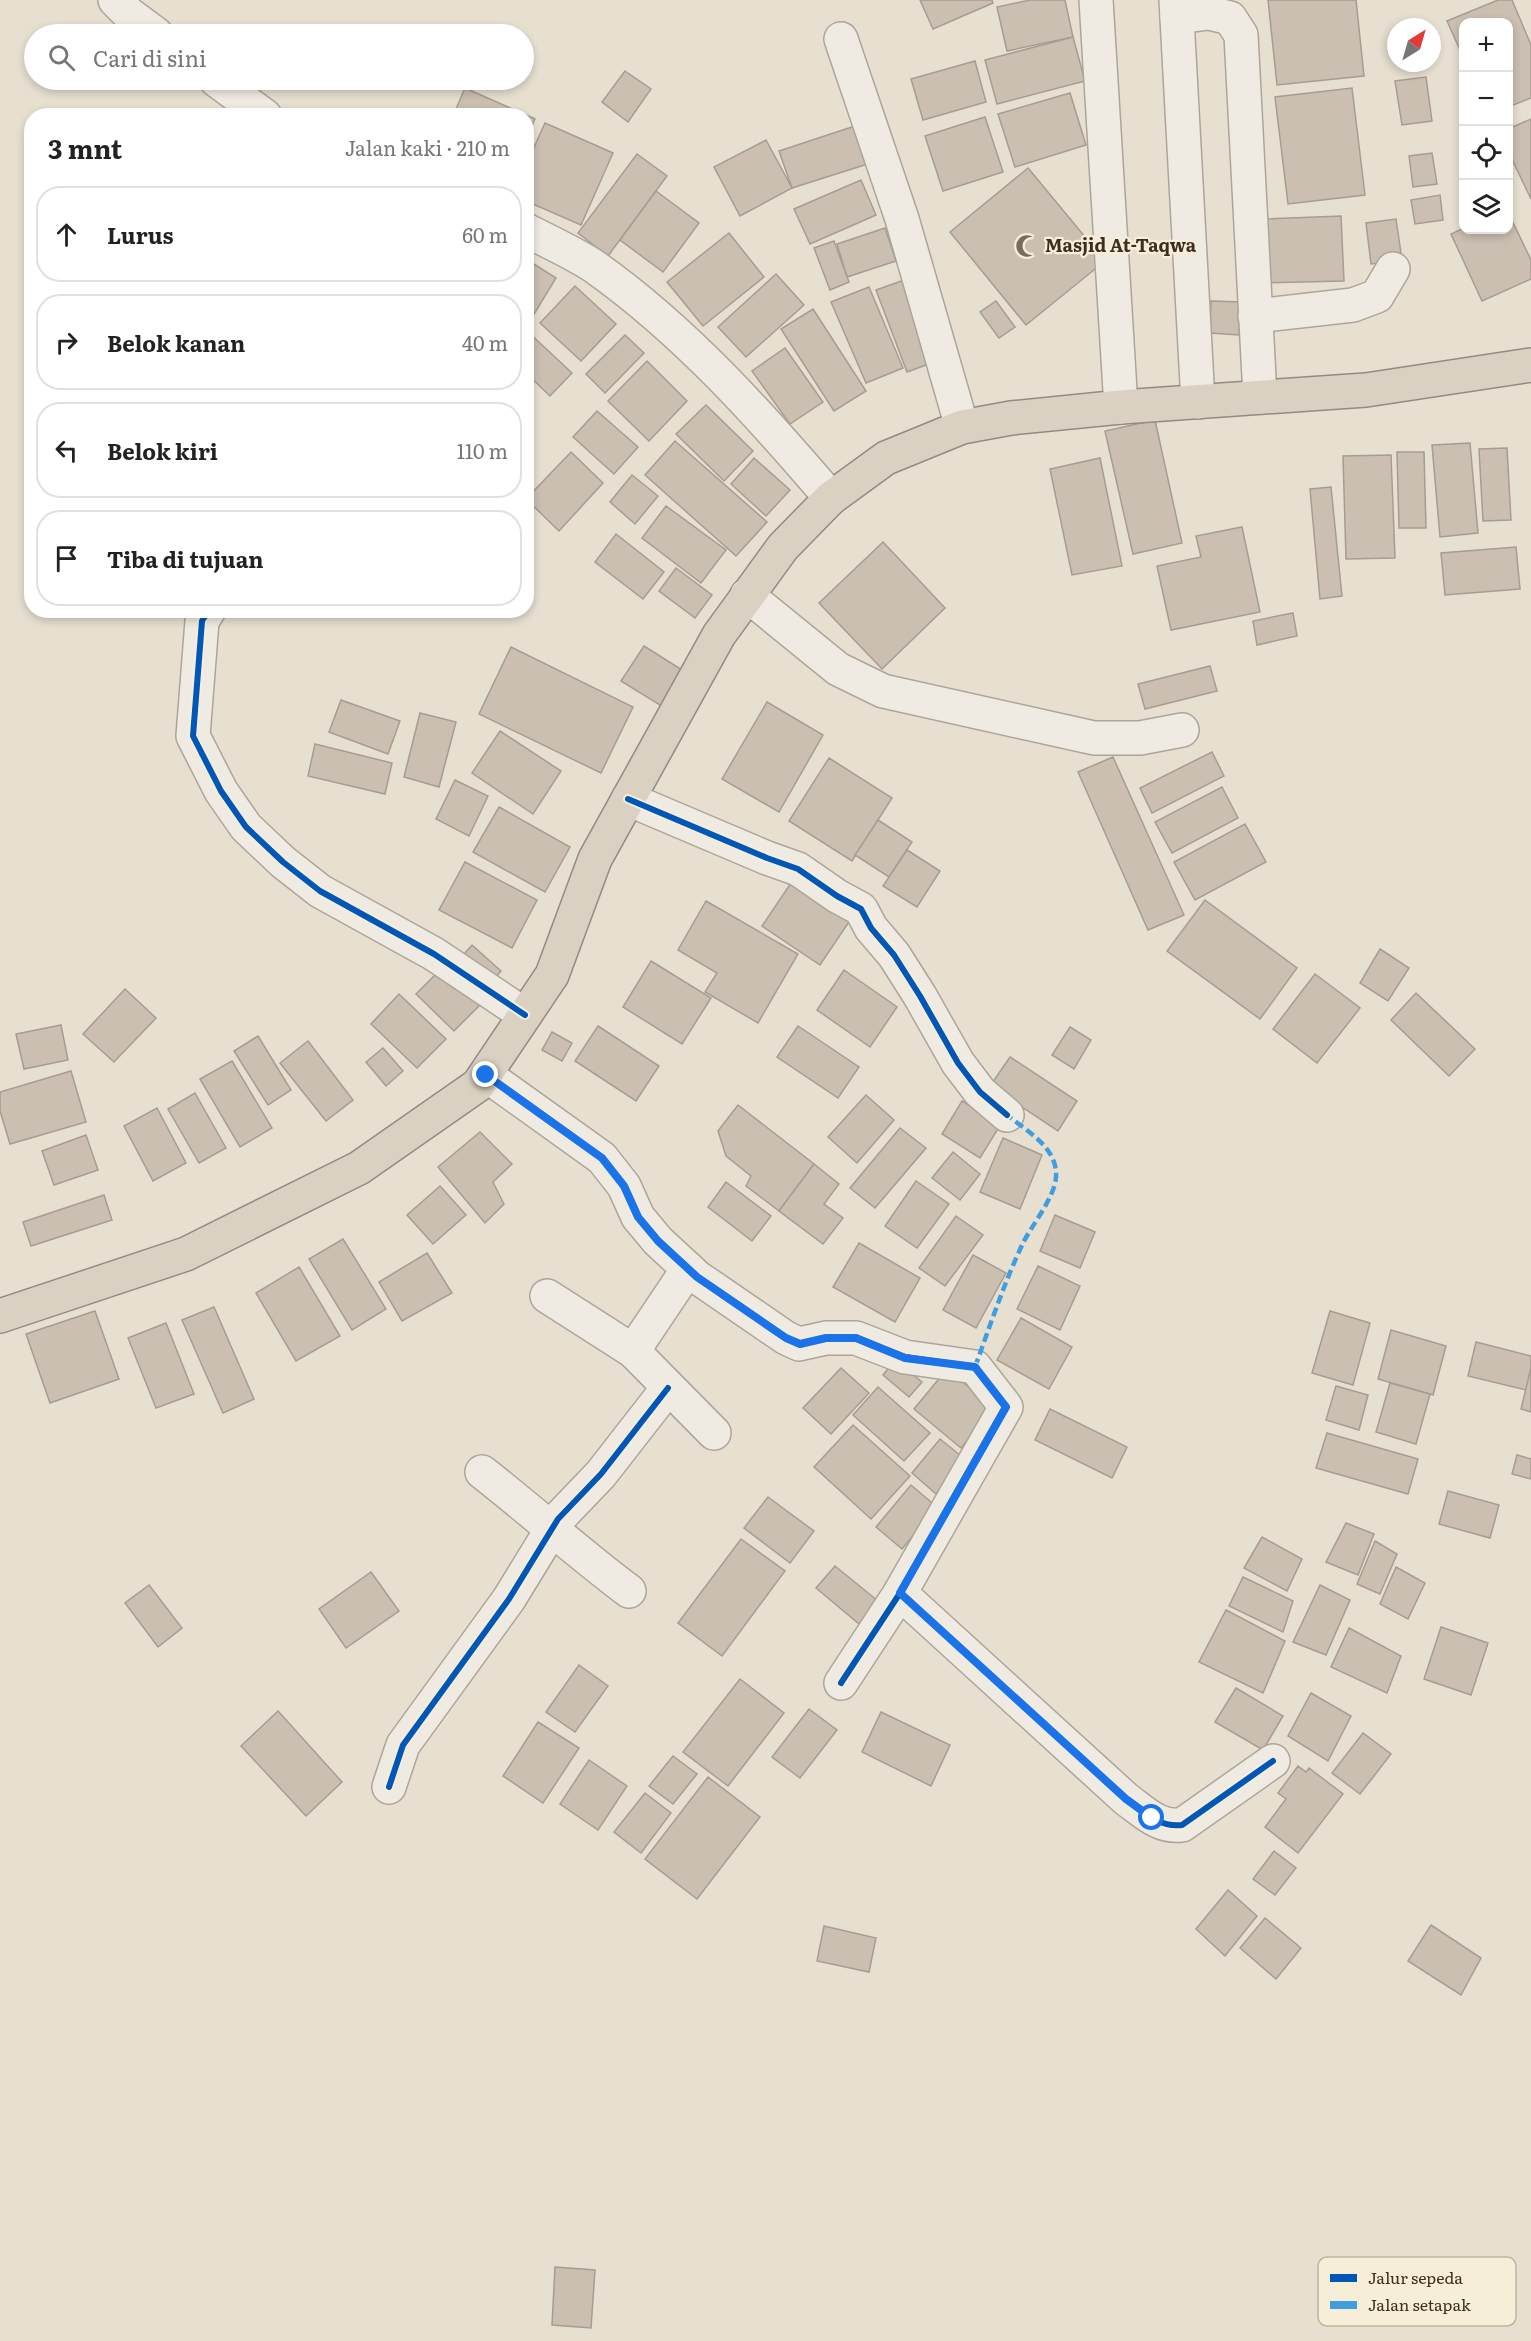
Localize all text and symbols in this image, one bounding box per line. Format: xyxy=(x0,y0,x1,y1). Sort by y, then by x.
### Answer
north arrow xyxy=(1387,18,1441,72)
map controls xyxy=(1459,18,1513,234)
button: + xyxy=(1459,18,1513,72)
search box xyxy=(24,24,534,90)
icon: search xyxy=(45,41,78,74)
text: Cari di sini xyxy=(93,41,206,74)
button: − xyxy=(1459,72,1513,126)
button: locate xyxy=(1459,126,1513,180)
text: 3 mnt xyxy=(48,128,122,167)
text: Jalan kaki · 210 m xyxy=(345,132,510,162)
button: layers xyxy=(1459,180,1513,234)
icon: ahead xyxy=(50,218,83,251)
text: Lurus xyxy=(107,218,174,251)
text: 60 m xyxy=(462,219,508,249)
place label: Masjid At-Taqwa xyxy=(1045,231,1197,258)
mosque icon: Masjid At-Taqwa xyxy=(1014,233,1040,259)
icon: right xyxy=(50,326,83,359)
text: Belok kanan xyxy=(107,326,245,359)
text: 40 m xyxy=(462,327,508,357)
icon: left xyxy=(50,434,83,467)
text: Belok kiri xyxy=(107,434,218,467)
text: 110 m xyxy=(457,435,508,465)
icon: arrive xyxy=(50,542,83,575)
text: Tiba di tujuan xyxy=(107,542,263,575)
route end xyxy=(472,1061,498,1087)
route start xyxy=(1138,1804,1164,1830)
legend xyxy=(1318,2257,1516,2326)
text: Jalur sepeda xyxy=(1368,2265,1463,2289)
text: Jalan setapak xyxy=(1368,2292,1471,2316)

